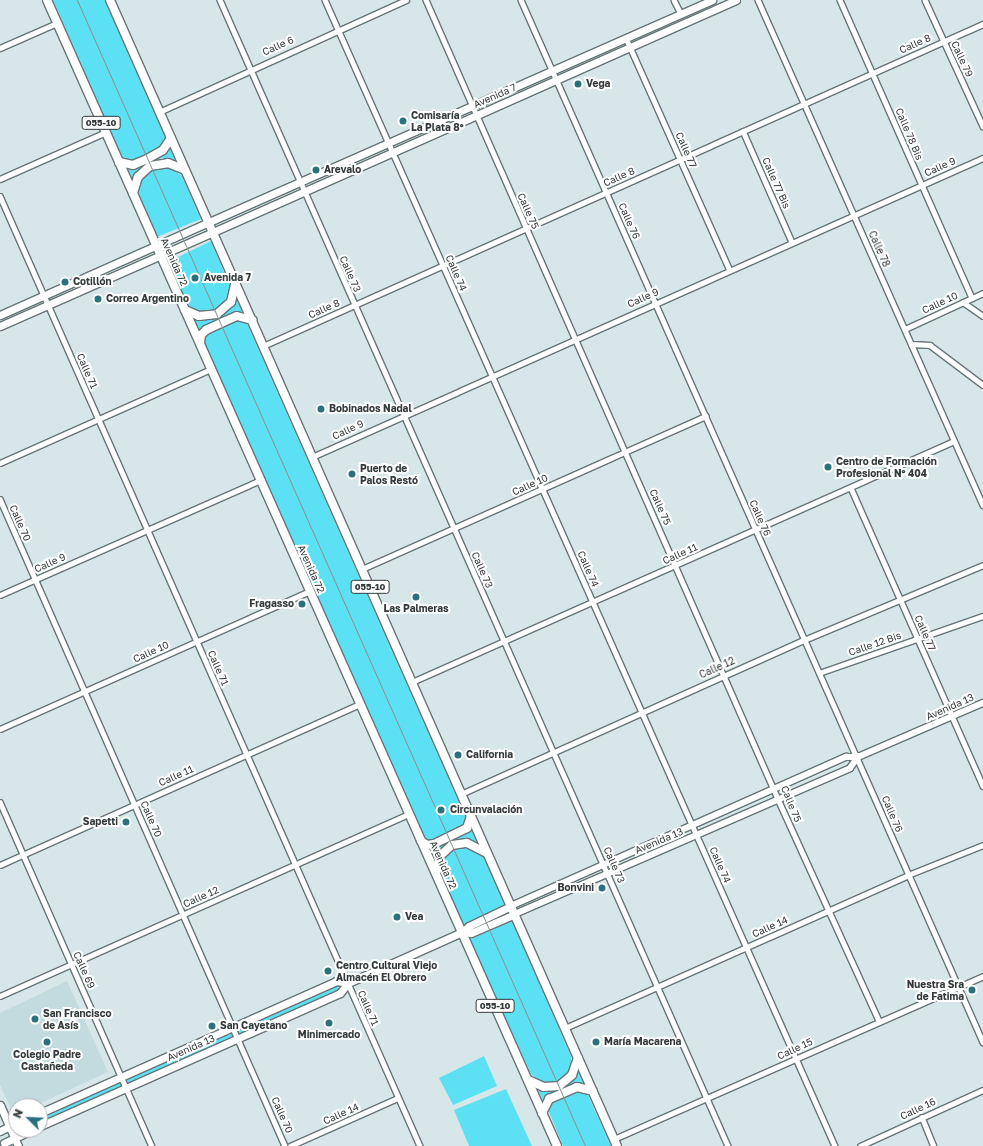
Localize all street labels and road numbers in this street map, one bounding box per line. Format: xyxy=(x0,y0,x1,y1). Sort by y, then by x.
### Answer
street label: Calle 8 xyxy=(897,32,933,56)
street label: Calle 6 xyxy=(260,34,296,58)
street label: Calle 79 xyxy=(948,39,976,79)
street label: Avenida 7 xyxy=(472,81,518,111)
street label: Calle 78 Bis xyxy=(893,106,925,162)
road number: 055-10 xyxy=(81,116,121,130)
street label: Calle 77 xyxy=(673,130,699,170)
street label: Calle 9 xyxy=(922,155,958,179)
street label: Calle 77 Bis xyxy=(759,156,793,210)
street label: Calle 8 xyxy=(601,165,637,189)
street label: Calle 75 xyxy=(515,191,541,231)
street label: Calle 76 xyxy=(616,201,642,241)
street label: Calle 78 xyxy=(866,229,892,269)
street label: Avenida 72 xyxy=(158,236,190,288)
street label: Calle 74 xyxy=(443,253,469,293)
street label: Calle 73 xyxy=(337,254,363,294)
street label: Calle 9 xyxy=(625,286,661,310)
street label: Calle 10 xyxy=(920,290,960,316)
street label: Calle 8 xyxy=(306,297,342,321)
street label: Calle 71 xyxy=(74,352,100,390)
street label: Calle 9 xyxy=(330,418,366,442)
street label: Calle 10 xyxy=(510,472,550,498)
street label: Calle 75 xyxy=(647,487,673,527)
street label: Calle 76 xyxy=(747,498,773,538)
street label: Calle 70 xyxy=(7,503,33,543)
street label: Calle 11 xyxy=(661,541,699,567)
street label: Avenida 72 xyxy=(295,543,327,595)
street label: Calle 74 xyxy=(575,549,601,589)
street label: Calle 73 xyxy=(469,550,495,590)
street label: Calle 9 xyxy=(32,551,68,575)
road number: 055-10 xyxy=(350,580,390,594)
street label: Calle 77 xyxy=(912,613,938,653)
street label: Calle 12 Bis xyxy=(847,629,903,659)
street label: Calle 10 xyxy=(131,639,171,665)
street label: Calle 71 xyxy=(205,649,231,687)
street label: Calle 12 xyxy=(697,655,737,681)
street label: Avenida 13 xyxy=(924,691,976,723)
street label: Calle 11 xyxy=(157,763,195,789)
street label: Calle 75 xyxy=(778,784,804,824)
street label: Calle 76 xyxy=(879,794,905,834)
street label: Calle 70 xyxy=(138,799,164,839)
street label: Avenida 13 xyxy=(633,825,685,857)
street label: Avenida 72 xyxy=(427,839,459,891)
street label: Calle 73 xyxy=(601,845,627,885)
street label: Calle 74 xyxy=(707,845,733,885)
street label: Calle 12 xyxy=(181,884,221,910)
street label: Calle 14 xyxy=(750,914,790,940)
street label: Calle 69 xyxy=(71,950,97,990)
street label: Calle 71 xyxy=(355,989,381,1027)
road number: 055-10 xyxy=(475,999,515,1013)
street label: Avenida 13 xyxy=(165,1032,217,1064)
street label: Calle 15 xyxy=(775,1036,815,1062)
street label: Calle 70 xyxy=(269,1095,295,1135)
street label: Calle 16 xyxy=(898,1096,938,1122)
street label: Calle 14 xyxy=(321,1101,361,1127)

